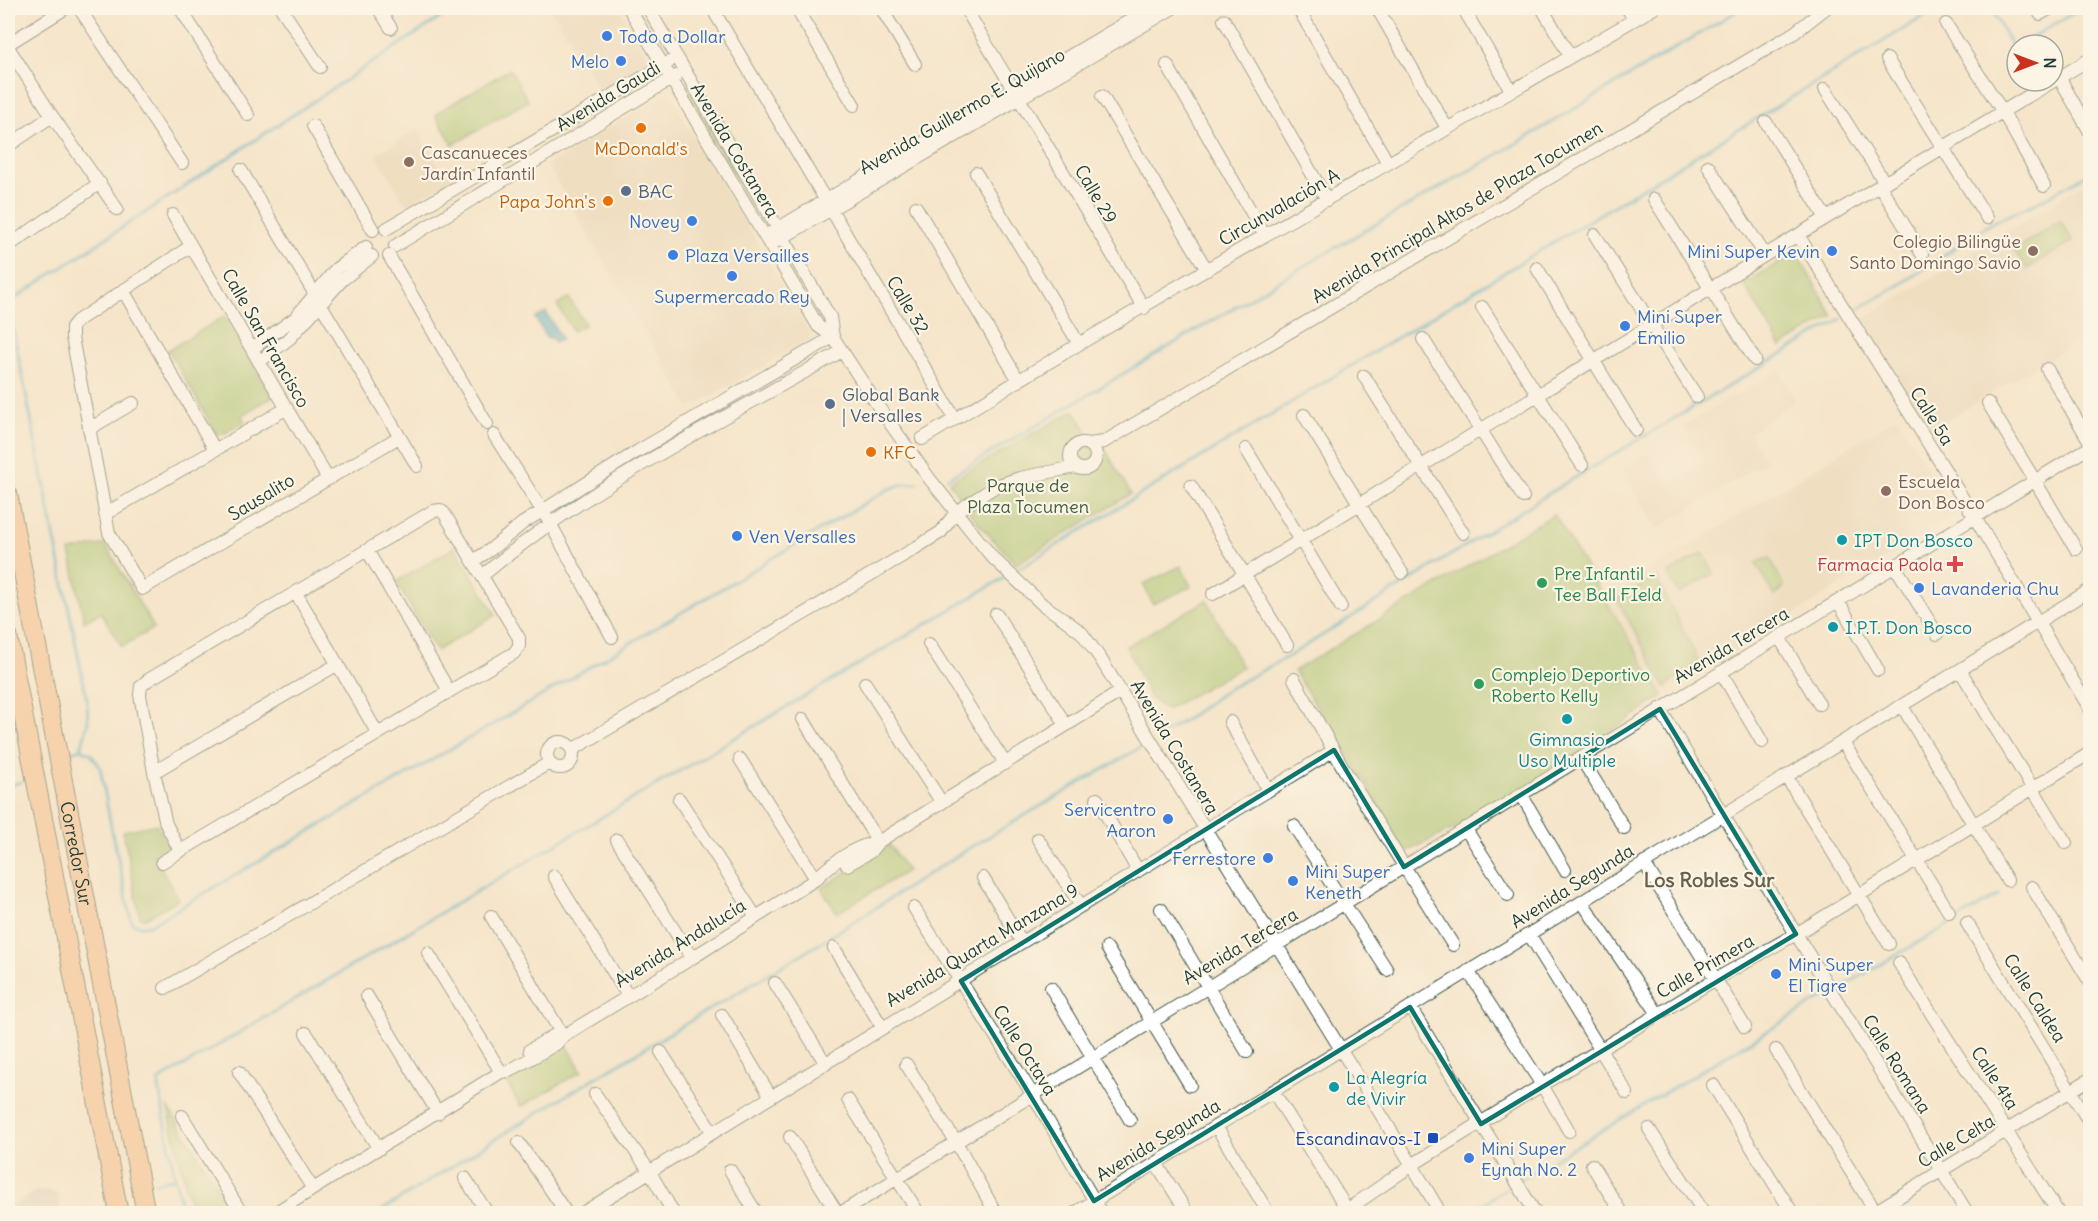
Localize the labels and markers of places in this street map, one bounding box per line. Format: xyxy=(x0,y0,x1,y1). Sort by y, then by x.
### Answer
place label: Todo a Dollar xyxy=(619,25,726,48)
marker: Todo a Dollar xyxy=(600,29,614,43)
place label: Melo xyxy=(571,50,609,73)
marker: Melo xyxy=(614,54,628,68)
marker: McDonald's xyxy=(634,121,648,135)
place label: McDonald's xyxy=(594,137,688,160)
place label: Cascanueces Jardín Infantil xyxy=(421,141,535,185)
marker: Cascanueces Jardín Infantil xyxy=(402,155,416,169)
place label: BAC xyxy=(638,180,673,203)
marker: BAC xyxy=(619,184,633,198)
place label: Papa John's xyxy=(499,190,596,213)
marker: Papa John's xyxy=(601,194,615,208)
place label: Novey xyxy=(629,210,680,233)
marker: Novey xyxy=(685,214,699,228)
place label: Colegio Bilingüe Santo Domingo Savio xyxy=(1849,230,2021,274)
place label: Mini Super Kevin xyxy=(1687,240,1820,263)
place label: Plaza Versailles xyxy=(685,244,809,267)
marker: Mini Super Kevin xyxy=(1825,244,1839,258)
marker: Colegio Bilingüe Santo Domingo Savio xyxy=(2026,244,2040,258)
marker: Plaza Versailles xyxy=(666,248,680,262)
marker: Supermercado Rey xyxy=(725,269,739,283)
place label: Supermercado Rey xyxy=(654,285,810,308)
place label: Mini Super Emilio xyxy=(1637,305,1723,349)
marker: Mini Super Emilio xyxy=(1618,319,1632,333)
place label: Global Bank | Versalles xyxy=(842,383,939,427)
marker: Global Bank | Versalles xyxy=(823,397,837,411)
place label: KFC xyxy=(883,441,916,464)
marker: KFC xyxy=(864,445,878,459)
place label: Escuela Don Bosco xyxy=(1898,470,1985,514)
marker: Escuela Don Bosco xyxy=(1879,484,1893,498)
place label: Ven Versalles xyxy=(749,525,856,548)
marker: Ven Versalles xyxy=(730,529,744,543)
place label: IPT Don Bosco xyxy=(1854,529,1973,552)
marker: IPT Don Bosco xyxy=(1835,533,1849,547)
place label: Farmacia Paola xyxy=(1817,553,1943,576)
marker: Farmacia Paola xyxy=(1948,557,1962,571)
place label: Pre Infantil - Tee Ball FIeld xyxy=(1554,562,1662,606)
marker: Pre Infantil - Tee Ball FIeld xyxy=(1535,576,1549,590)
place label: Lavanderia Chu xyxy=(1931,577,2059,600)
marker: Lavanderia Chu xyxy=(1912,581,1926,595)
place label: I.P.T. Don Bosco xyxy=(1845,616,1972,639)
marker: I.P.T. Don Bosco xyxy=(1826,620,1840,634)
place label: Complejo Deportivo Roberto Kelly xyxy=(1491,663,1650,707)
marker: Complejo Deportivo Roberto Kelly xyxy=(1472,677,1486,691)
marker: Gimnasio Uso Multiple xyxy=(1560,712,1574,726)
place label: Gimnasio Uso Multiple xyxy=(1518,728,1616,772)
place label: Servicentro Aaron xyxy=(1064,798,1156,842)
marker: Servicentro Aaron xyxy=(1161,812,1175,826)
place label: Ferrestore xyxy=(1172,847,1256,870)
marker: Ferrestore xyxy=(1261,851,1275,865)
place label: Mini Super Keneth xyxy=(1305,860,1391,904)
marker: Mini Super Keneth xyxy=(1286,874,1300,888)
place label: Mini Super El Tigre xyxy=(1788,953,1874,997)
marker: Mini Super El Tigre xyxy=(1769,967,1783,981)
place label: La Alegría de Vivir xyxy=(1346,1066,1427,1110)
marker: La Alegría de Vivir xyxy=(1327,1080,1341,1094)
place label: Escandinavos-I xyxy=(1295,1127,1421,1150)
marker: Escandinavos-I xyxy=(1426,1131,1440,1145)
place label: Mini Super Eynah No. 2 xyxy=(1481,1137,1577,1181)
marker: Mini Super Eynah No. 2 xyxy=(1462,1151,1476,1165)

